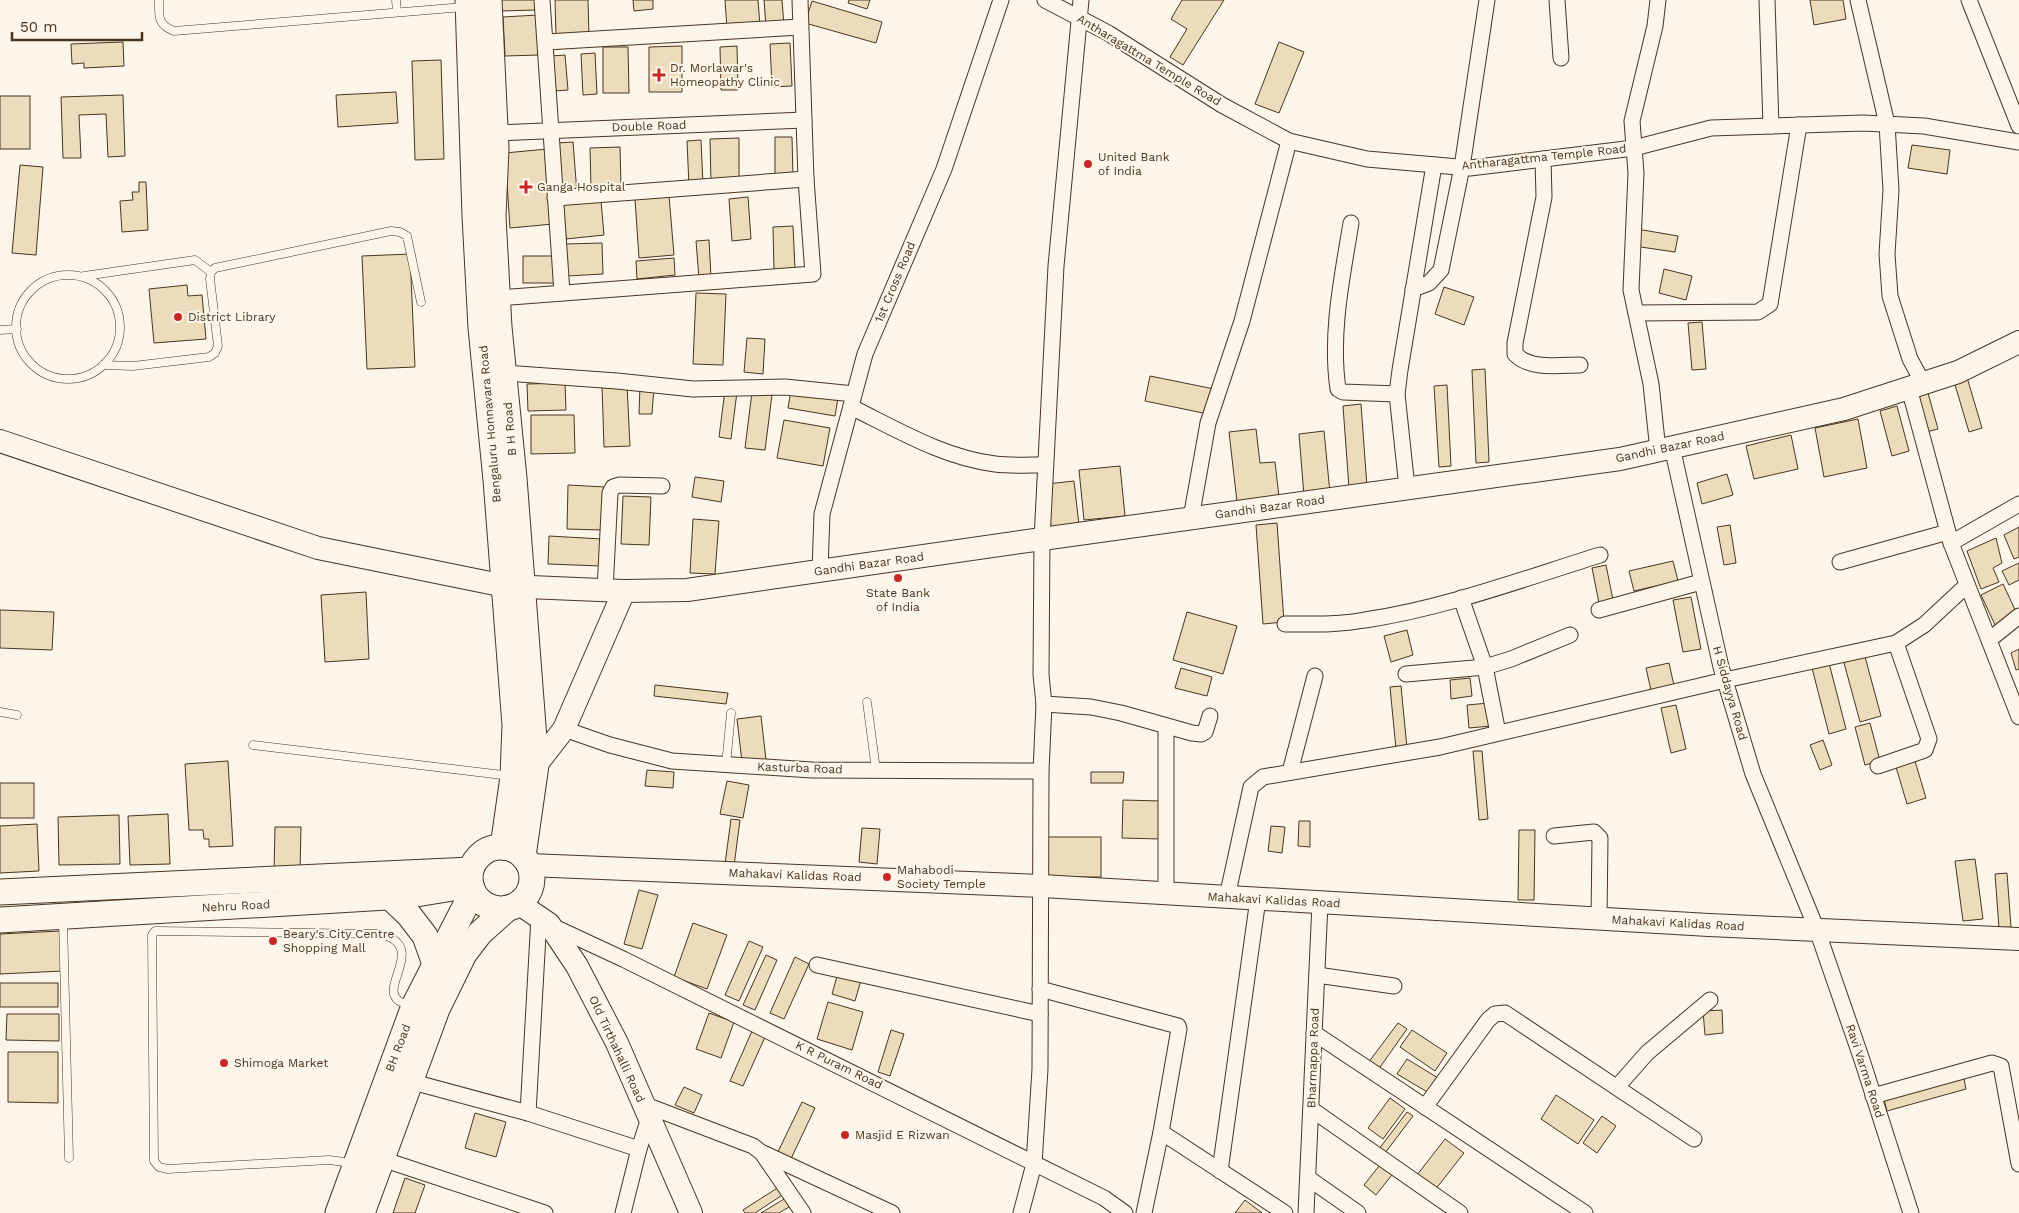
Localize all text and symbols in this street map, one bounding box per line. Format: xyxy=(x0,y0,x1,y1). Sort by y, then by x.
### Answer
scale bar xyxy=(12,10,142,42)
street label: Antharagattma Temple Road xyxy=(1074,11,1224,109)
text: 50 m xyxy=(20,18,57,36)
place label: Dr. Morlawar's Homeopathy Clinic xyxy=(670,61,781,89)
marker: Dr. Morlawar's Homeopathy Clinic xyxy=(652,68,666,82)
street label: Double Road xyxy=(611,118,687,134)
street label: Antharagattma Temple Road xyxy=(1461,141,1627,173)
place label: United Bank of India xyxy=(1098,150,1170,178)
marker: United Bank of India xyxy=(1082,158,1094,170)
marker: Ganga Hospital xyxy=(519,180,533,194)
place label: Ganga Hospital xyxy=(537,180,626,194)
street label: 1st Cross Road xyxy=(872,240,918,324)
place label: District Library xyxy=(188,310,276,324)
marker: District Library xyxy=(172,311,184,323)
street label: Bengaluru Honnavara Road xyxy=(476,345,504,503)
street label: B H Road xyxy=(501,401,519,457)
street label: Gandhi Bazar Road xyxy=(1614,429,1726,465)
street label: Gandhi Bazar Road xyxy=(1214,492,1326,522)
street label: Gandhi Bazar Road xyxy=(813,549,925,579)
marker: State Bank of India xyxy=(892,572,904,584)
place label: State Bank of India xyxy=(866,586,930,614)
street label: H Siddayya Road xyxy=(1710,644,1750,742)
street label: Kasturba Road xyxy=(757,760,843,776)
place label: Mahabodi Society Temple xyxy=(897,863,986,891)
street label: Mahakavi Kalidas Road xyxy=(728,866,862,884)
marker: Mahabodi Society Temple xyxy=(881,871,893,883)
street label: Mahakavi Kalidas Road xyxy=(1207,890,1341,910)
street label: Nehru Road xyxy=(201,897,271,915)
street label: Mahakavi Kalidas Road xyxy=(1611,913,1745,933)
place label: Beary's City Centre Shopping Mall xyxy=(283,927,394,955)
marker: Beary's City Centre Shopping Mall xyxy=(267,935,279,947)
street label: Old Tirthahalli Road xyxy=(586,993,648,1105)
street label: Bharmappa Road xyxy=(1304,1008,1322,1108)
street label: BH Road xyxy=(383,1022,413,1074)
street label: Ravi Varma Road xyxy=(1843,1022,1887,1120)
street label: K R Puram Road xyxy=(793,1038,885,1092)
place label: Shimoga Market xyxy=(234,1056,328,1070)
marker: Shimoga Market xyxy=(218,1057,230,1069)
place label: Masjid E Rizwan xyxy=(855,1128,950,1142)
marker: Masjid E Rizwan xyxy=(839,1129,851,1141)

